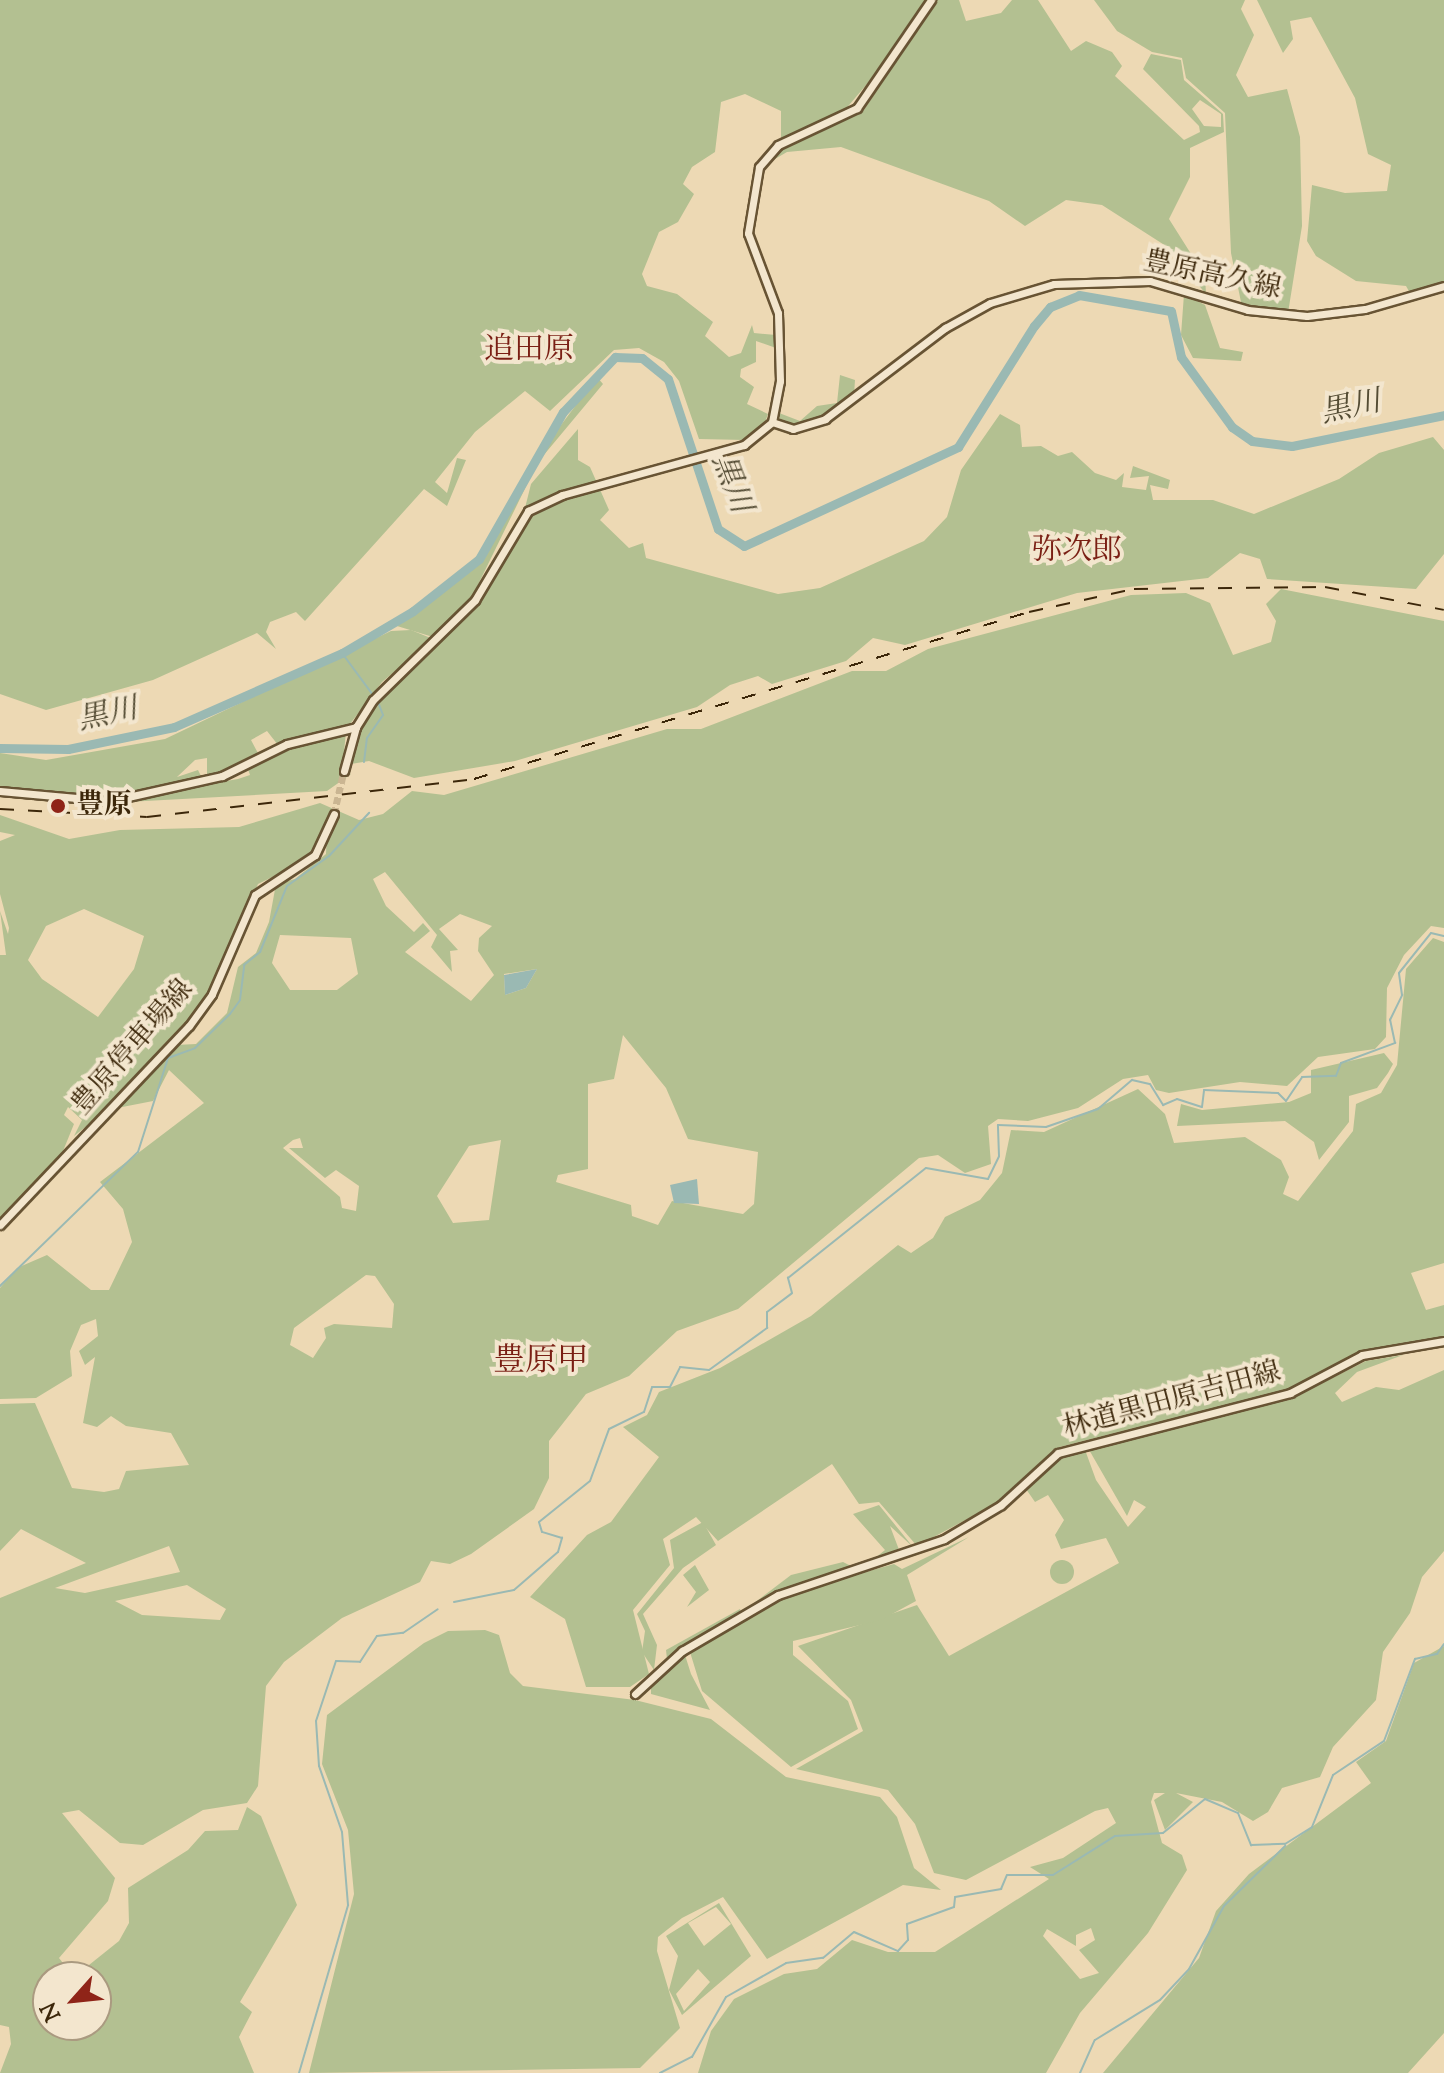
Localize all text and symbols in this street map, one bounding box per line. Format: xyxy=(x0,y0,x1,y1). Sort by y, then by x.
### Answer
street label: 豊原高久線 xyxy=(1140,245,1284,307)
district label: 追田原 xyxy=(484,333,574,369)
water label: 黒川 xyxy=(1318,385,1384,433)
water label: 黒川 xyxy=(702,450,758,518)
district label: 弥次郎 xyxy=(1032,534,1122,570)
water label: 黒川 xyxy=(75,692,141,740)
place label: 豊原 xyxy=(76,789,132,823)
marker: 豊原 xyxy=(47,795,69,817)
street label: 豊原停車場線 xyxy=(65,974,201,1122)
district label: 豊原甲 xyxy=(493,1343,589,1381)
street label: 林道黒田原吉田線 xyxy=(1059,1356,1285,1446)
north arrow xyxy=(32,1961,112,2041)
text: N xyxy=(34,1996,71,2026)

